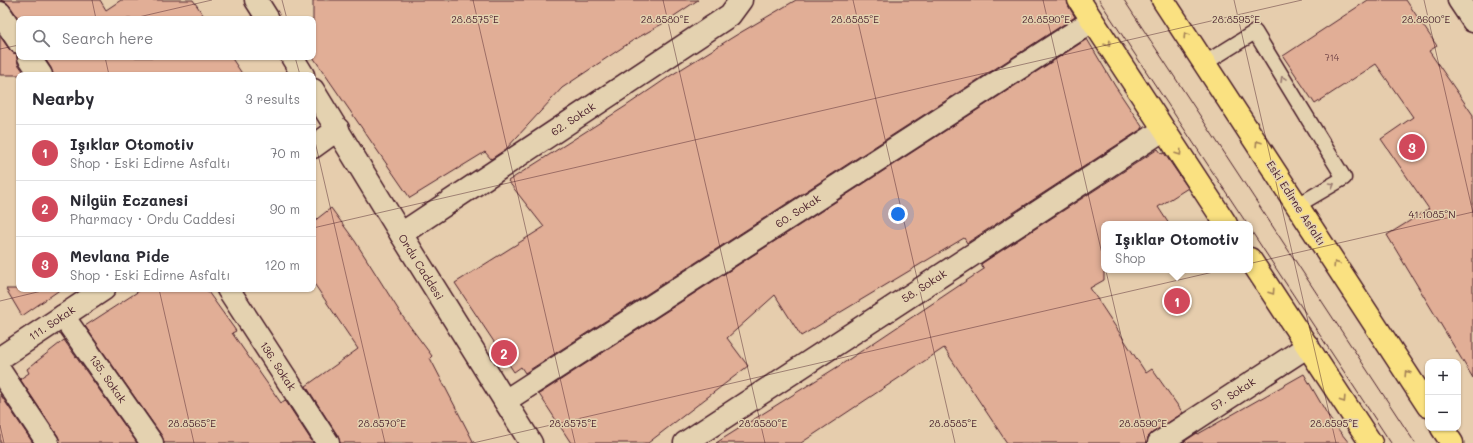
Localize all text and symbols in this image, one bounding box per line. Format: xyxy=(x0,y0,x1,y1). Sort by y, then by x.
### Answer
text: 28.8575°E xyxy=(451,12,499,26)
text: 28.8580°E xyxy=(641,12,689,26)
text: 28.8585°E xyxy=(831,12,879,26)
text: 28.8590°E xyxy=(1022,12,1070,26)
text: 28.8595°E xyxy=(1212,12,1260,26)
text: 28.8600°E xyxy=(1402,12,1451,26)
search box xyxy=(16,16,316,60)
icon: search xyxy=(30,27,52,49)
text: Search here xyxy=(62,28,153,48)
one-way arrow xyxy=(1183,32,1191,39)
one-way arrow xyxy=(1103,40,1110,47)
house number: 714 xyxy=(1325,52,1340,63)
one-way arrow xyxy=(1281,76,1288,83)
text: Nearby xyxy=(32,87,94,109)
text: 3 results xyxy=(245,90,300,107)
street label: 62. Sokak xyxy=(547,98,598,139)
pin: 3 xyxy=(1399,132,1425,162)
text: Işıklar Otomotiv xyxy=(70,134,194,154)
one-way arrow xyxy=(1255,141,1262,148)
text: 1 xyxy=(42,144,48,161)
text: 70 m xyxy=(270,144,300,161)
one-way arrow xyxy=(1174,149,1182,156)
text: Shop · Eski Edirne Asfaltı xyxy=(70,154,230,171)
street label: Eski Edirne Asfaltı xyxy=(1263,158,1329,248)
one-way arrow xyxy=(1328,183,1335,190)
text: Nilgün Eczanesi xyxy=(70,190,189,210)
street label: 60. Sokak xyxy=(772,190,824,231)
text: 2 xyxy=(41,200,49,217)
text: 90 m xyxy=(270,200,300,217)
your location xyxy=(888,204,908,224)
text: 41.1085°N xyxy=(1408,207,1456,221)
text: Pharmacy · Ordu Caddesi xyxy=(70,210,235,227)
popup xyxy=(1101,221,1253,273)
text: Işıklar Otomotiv xyxy=(1115,229,1239,249)
street label: Ordu Caddesi xyxy=(395,231,448,302)
text: Mevlana Pide xyxy=(70,246,169,266)
text: Shop xyxy=(1115,249,1145,266)
text: 3 xyxy=(41,256,49,273)
text: 120 m xyxy=(264,256,300,273)
one-way arrow xyxy=(1333,261,1341,268)
street label: 58. Sokak xyxy=(898,265,949,306)
text: Shop · Eski Edirne Asfaltı xyxy=(70,266,230,283)
pin: 1 xyxy=(1164,286,1190,316)
one-way arrow xyxy=(1267,288,1275,295)
street label: 111. Sokak xyxy=(26,302,78,344)
street label: 136. Sokak xyxy=(257,338,300,393)
pin: 2 xyxy=(491,338,517,368)
street label: 135. Sokak xyxy=(86,352,131,406)
map controls xyxy=(1425,359,1461,431)
button: + xyxy=(1425,359,1461,395)
one-way arrow xyxy=(1404,370,1412,377)
street label: 57. Sokak xyxy=(1207,373,1258,414)
button: − xyxy=(1425,395,1461,431)
one-way arrow xyxy=(1338,396,1346,403)
text: 28.8565°E xyxy=(168,416,216,430)
text: 28.8570°E xyxy=(358,416,406,430)
text: 28.8575°E xyxy=(549,416,597,430)
text: 28.8580°E xyxy=(739,416,787,430)
text: 28.8585°E xyxy=(929,416,977,430)
text: 28.8590°E xyxy=(1119,416,1167,430)
text: 28.8595°E xyxy=(1310,416,1358,430)

